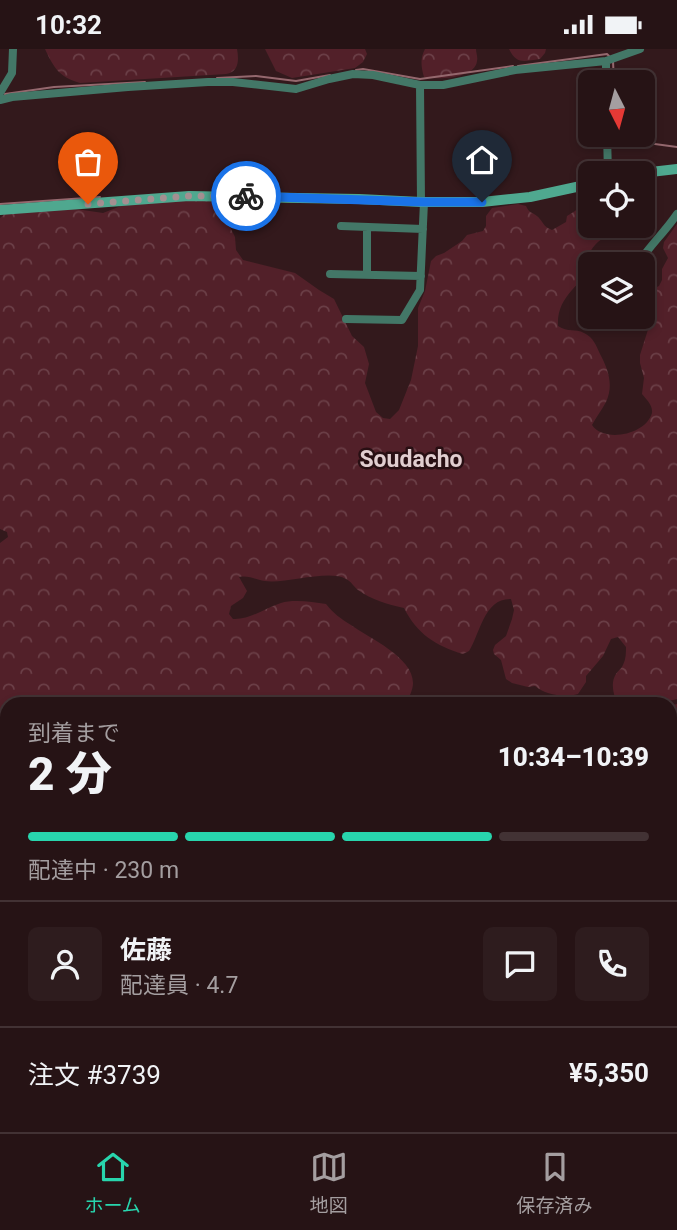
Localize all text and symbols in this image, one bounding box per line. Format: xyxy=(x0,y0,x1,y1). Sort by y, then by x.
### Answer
text: 10:32 xyxy=(35,10,102,40)
north arrow xyxy=(578,70,654,147)
map controls xyxy=(578,70,655,329)
pin xyxy=(452,130,512,202)
pin xyxy=(58,132,118,204)
icon: home xyxy=(463,141,501,179)
icon: bag xyxy=(69,143,107,181)
courier xyxy=(211,161,281,231)
button: locate xyxy=(578,161,655,238)
icon: bike xyxy=(227,177,265,215)
button: layers xyxy=(578,252,655,329)
district label: Soudacho xyxy=(359,446,463,473)
text: 到着まで xyxy=(28,720,120,747)
text: 10:34–10:39 xyxy=(498,742,649,772)
text: 2 分 xyxy=(28,747,112,801)
text: 配達中 · 230 m xyxy=(28,857,179,884)
button: person xyxy=(28,927,102,1001)
button: chat xyxy=(483,927,557,1001)
button: phone xyxy=(575,927,649,1001)
text: 佐藤 xyxy=(120,935,172,965)
text: 配達員 · 4.7 xyxy=(120,972,238,999)
text: ¥5,350 xyxy=(569,1058,649,1088)
text: 注文 #3739 xyxy=(28,1060,161,1090)
tab: ホーム xyxy=(84,1148,141,1217)
tab: 地図 xyxy=(310,1148,348,1217)
tab: 保存済み xyxy=(517,1148,593,1217)

